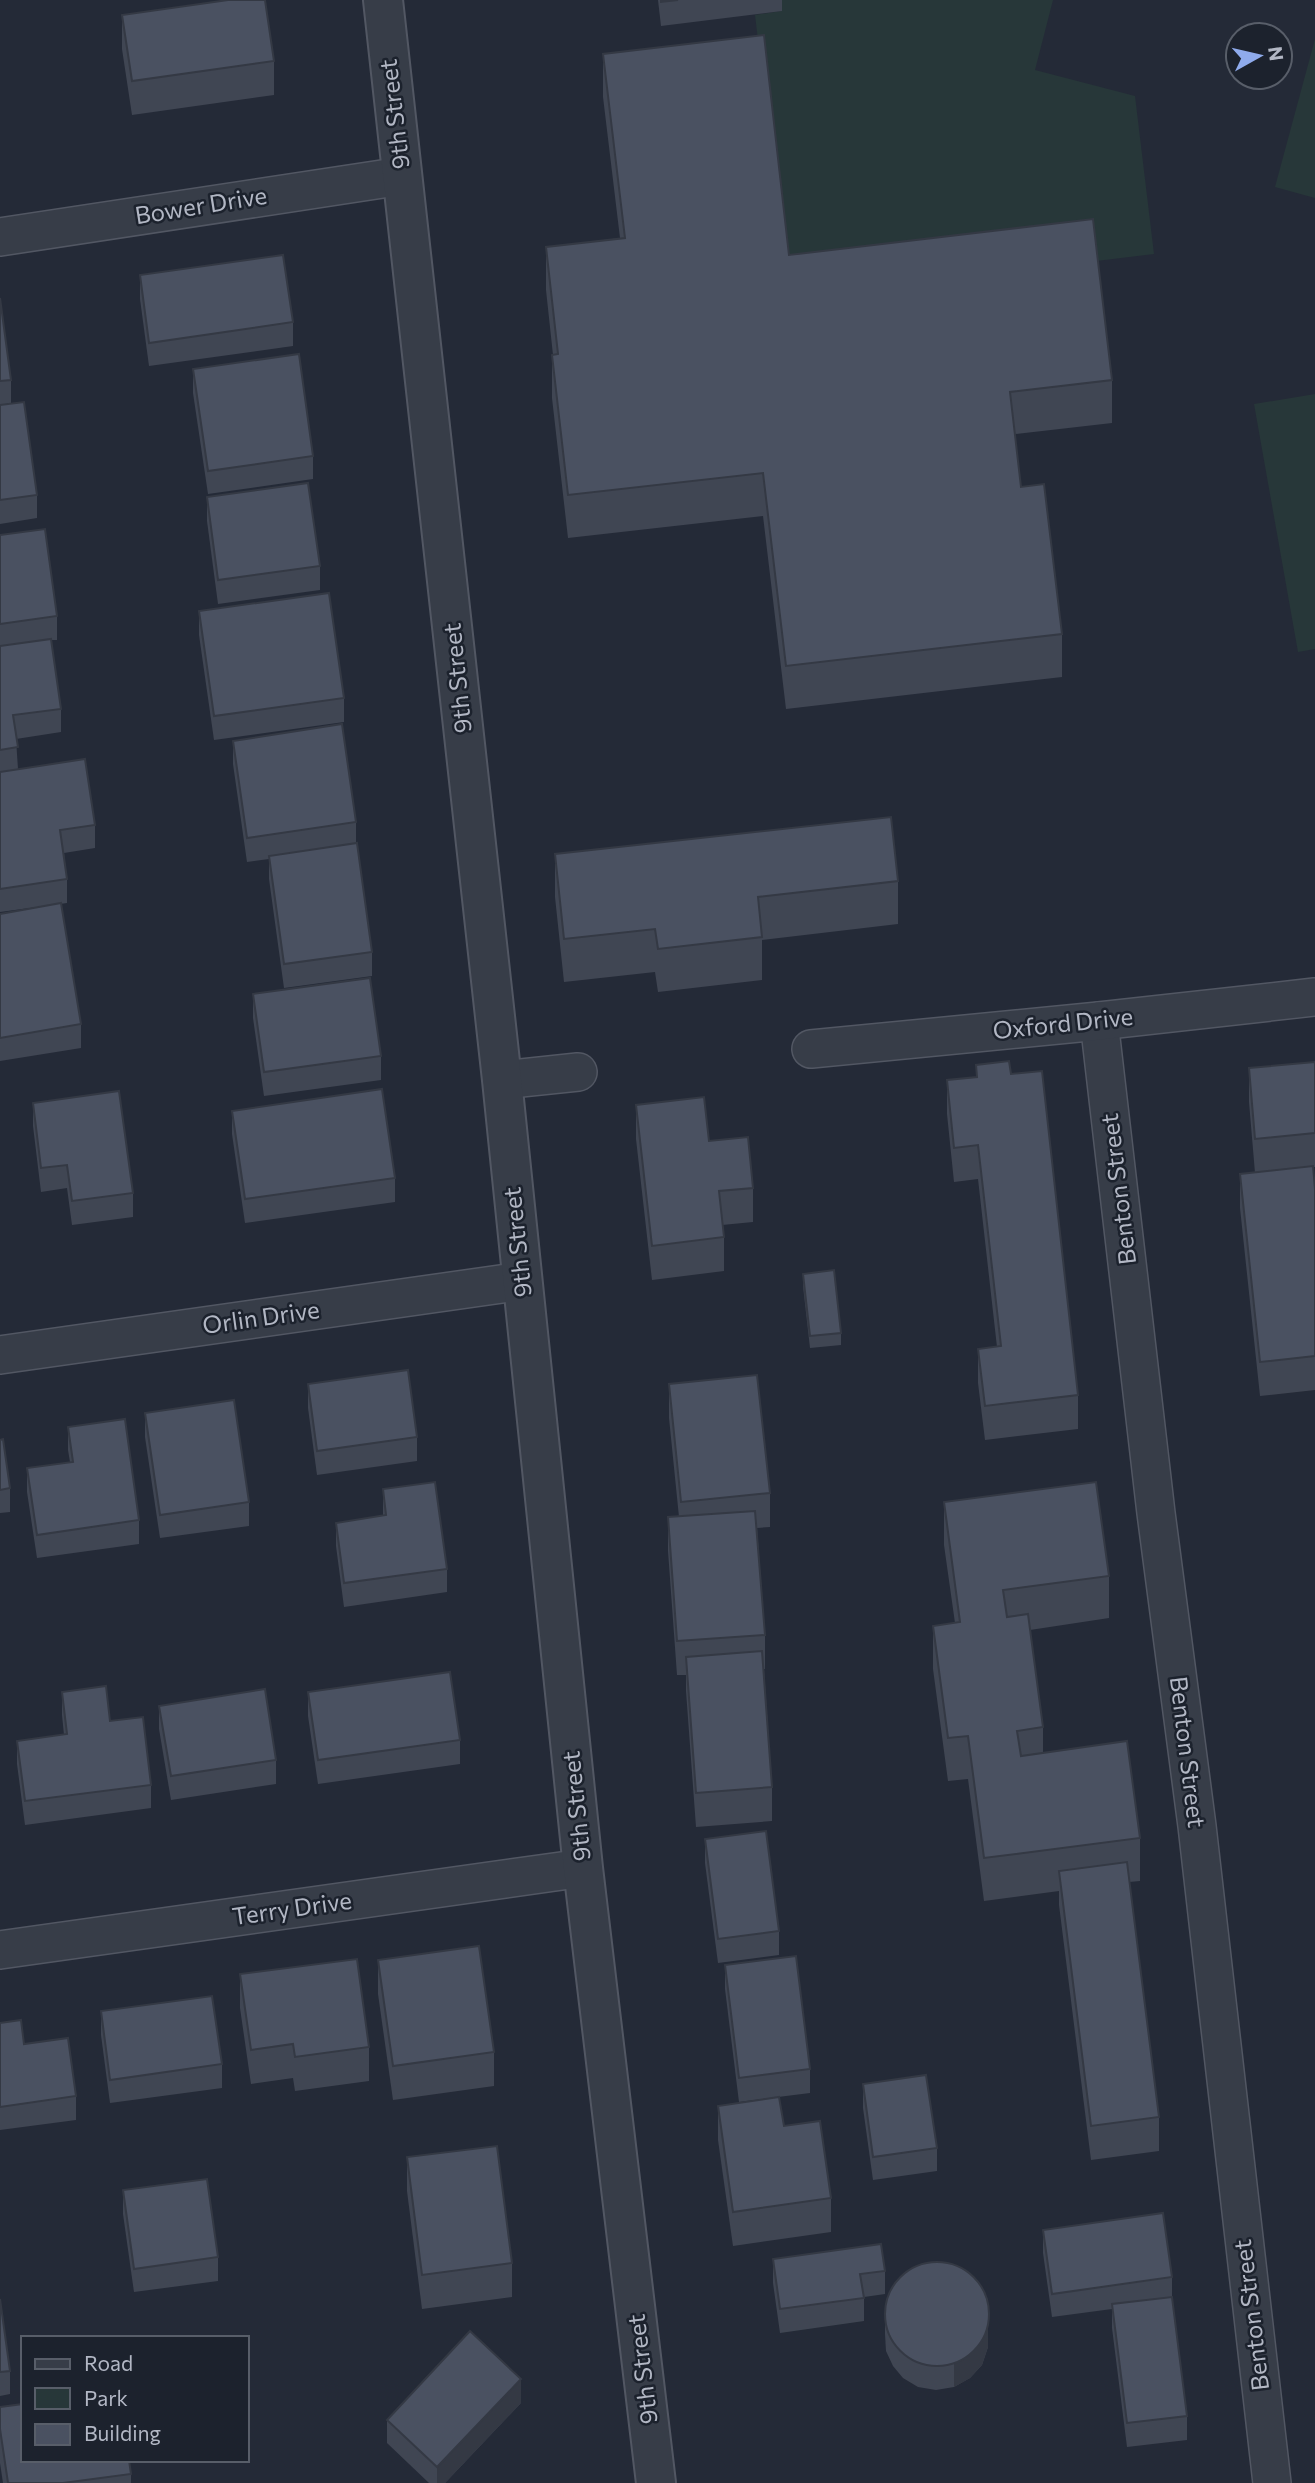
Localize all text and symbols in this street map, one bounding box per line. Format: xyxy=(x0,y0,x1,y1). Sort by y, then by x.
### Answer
north arrow xyxy=(1224,21,1294,91)
text: N xyxy=(1264,45,1289,62)
street label: 9th Street xyxy=(372,57,415,171)
street label: Bower Drive xyxy=(133,180,269,229)
street label: 9th Street xyxy=(436,621,477,735)
street label: Oxford Drive xyxy=(991,1001,1134,1044)
street label: Benton Street xyxy=(1094,1112,1141,1266)
street label: 9th Street xyxy=(496,1185,537,1299)
street label: Orlin Drive xyxy=(200,1294,321,1339)
street label: Benton Street xyxy=(1165,1675,1212,1829)
street label: 9th Street xyxy=(555,1749,596,1863)
street label: Terry Drive xyxy=(230,1885,353,1930)
street label: Benton Street xyxy=(1227,2238,1274,2392)
street label: 9th Street xyxy=(620,2312,663,2426)
legend xyxy=(21,2336,248,2462)
text: Road xyxy=(84,2350,133,2375)
text: Park xyxy=(84,2385,128,2410)
text: Building xyxy=(84,2420,161,2445)

